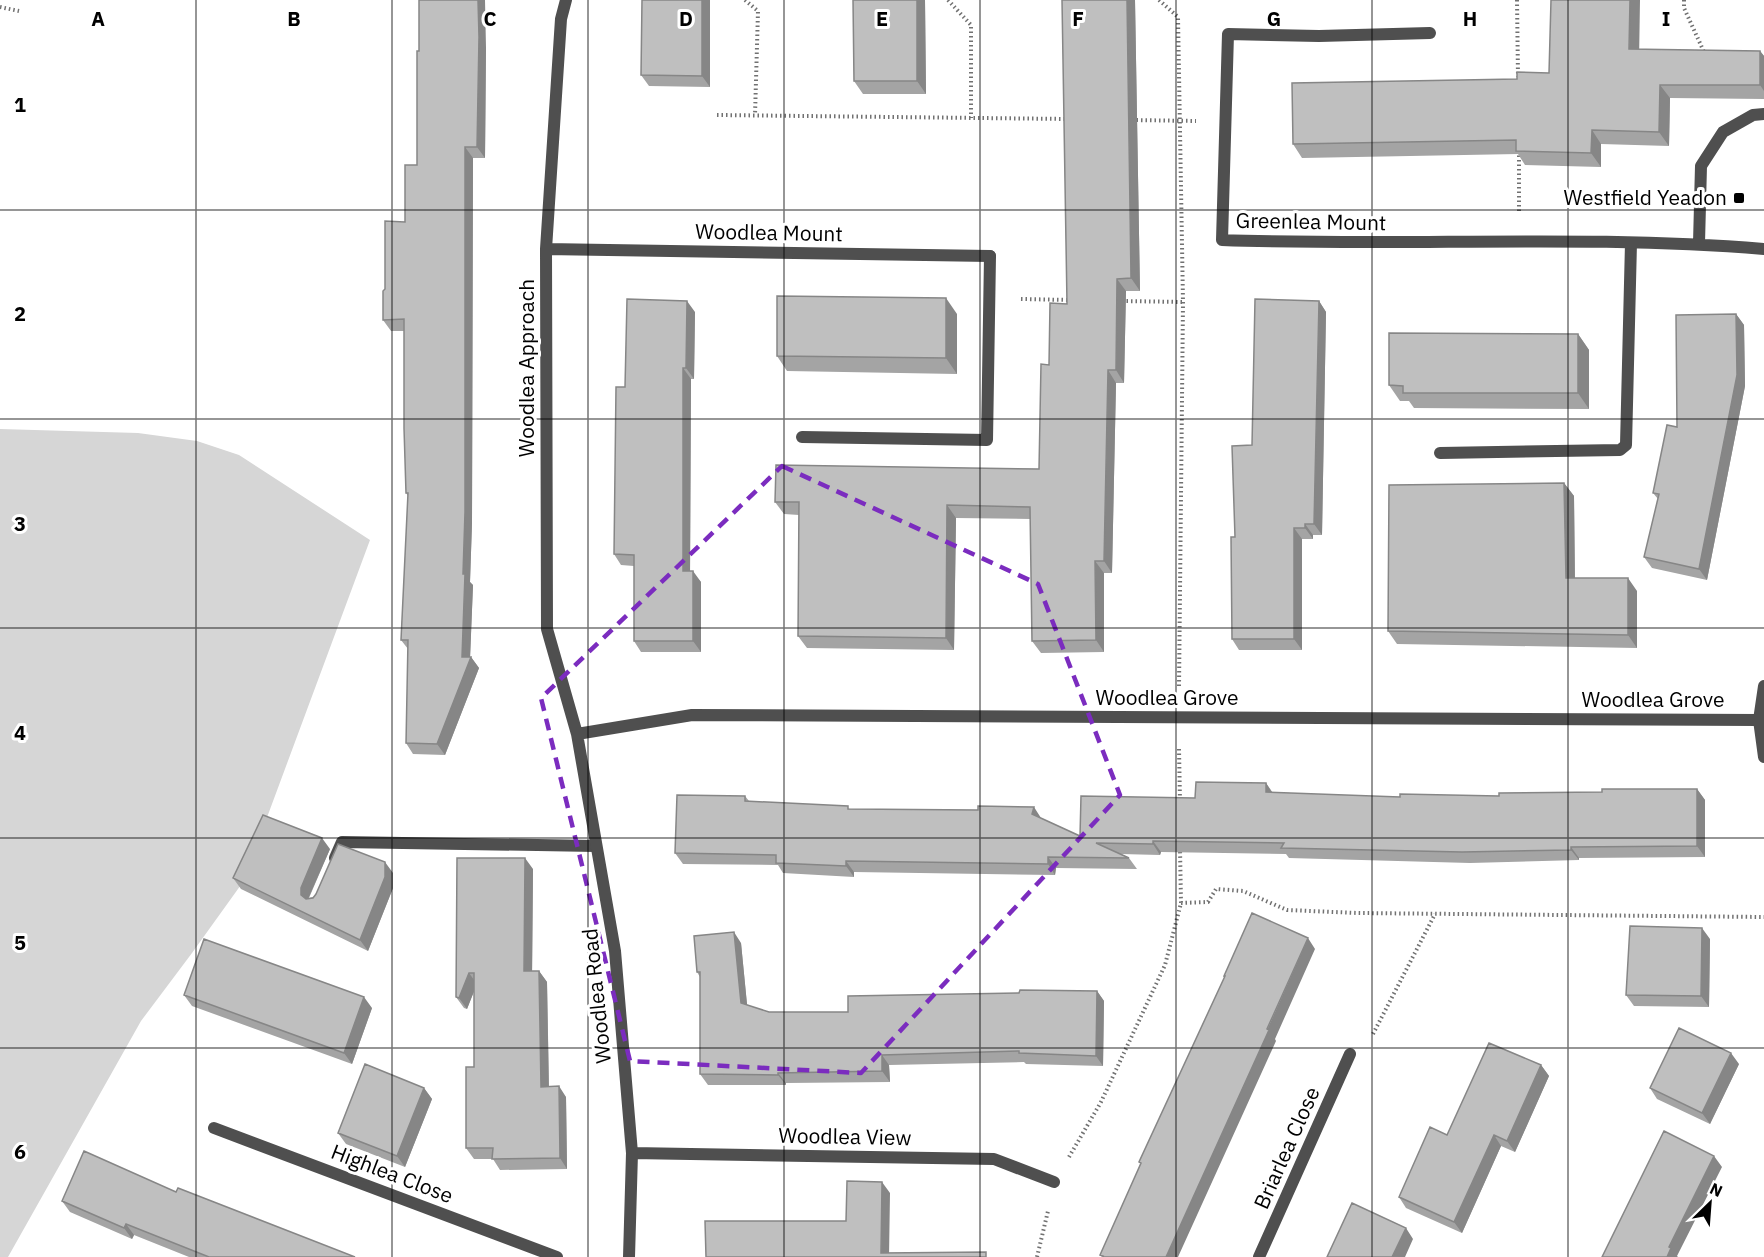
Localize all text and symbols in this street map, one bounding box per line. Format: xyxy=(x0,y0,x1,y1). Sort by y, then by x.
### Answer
text: A xyxy=(91,5,105,32)
text: B xyxy=(287,5,301,32)
text: C xyxy=(483,5,497,32)
text: D xyxy=(679,5,693,32)
text: E xyxy=(876,5,888,32)
text: F xyxy=(1072,5,1084,32)
text: G xyxy=(1267,5,1281,32)
text: H xyxy=(1463,5,1477,32)
text: I xyxy=(1662,5,1670,32)
text: 1 xyxy=(14,91,26,118)
place label: Westfield Yeadon xyxy=(1564,183,1727,211)
marker: Westfield Yeadon xyxy=(1732,191,1746,205)
street label: Greenlea Mount xyxy=(1235,206,1387,236)
street label: Woodlea Mount xyxy=(695,217,843,247)
street label: Woodlea Approach xyxy=(512,279,540,457)
text: 2 xyxy=(14,300,26,327)
text: 3 xyxy=(14,510,26,537)
street label: Woodlea Grove xyxy=(1096,683,1239,711)
street label: Woodlea Grove xyxy=(1582,685,1725,713)
text: 4 xyxy=(14,719,26,746)
street label: Woodlea Road xyxy=(575,927,617,1065)
text: 5 xyxy=(14,929,26,956)
street label: Briarlea Close xyxy=(1247,1082,1326,1213)
street label: Woodlea View xyxy=(778,1121,912,1151)
street label: Highlea Close xyxy=(327,1137,457,1209)
text: 6 xyxy=(14,1138,26,1165)
north arrow xyxy=(1680,1173,1740,1233)
text: N xyxy=(1707,1178,1726,1201)

